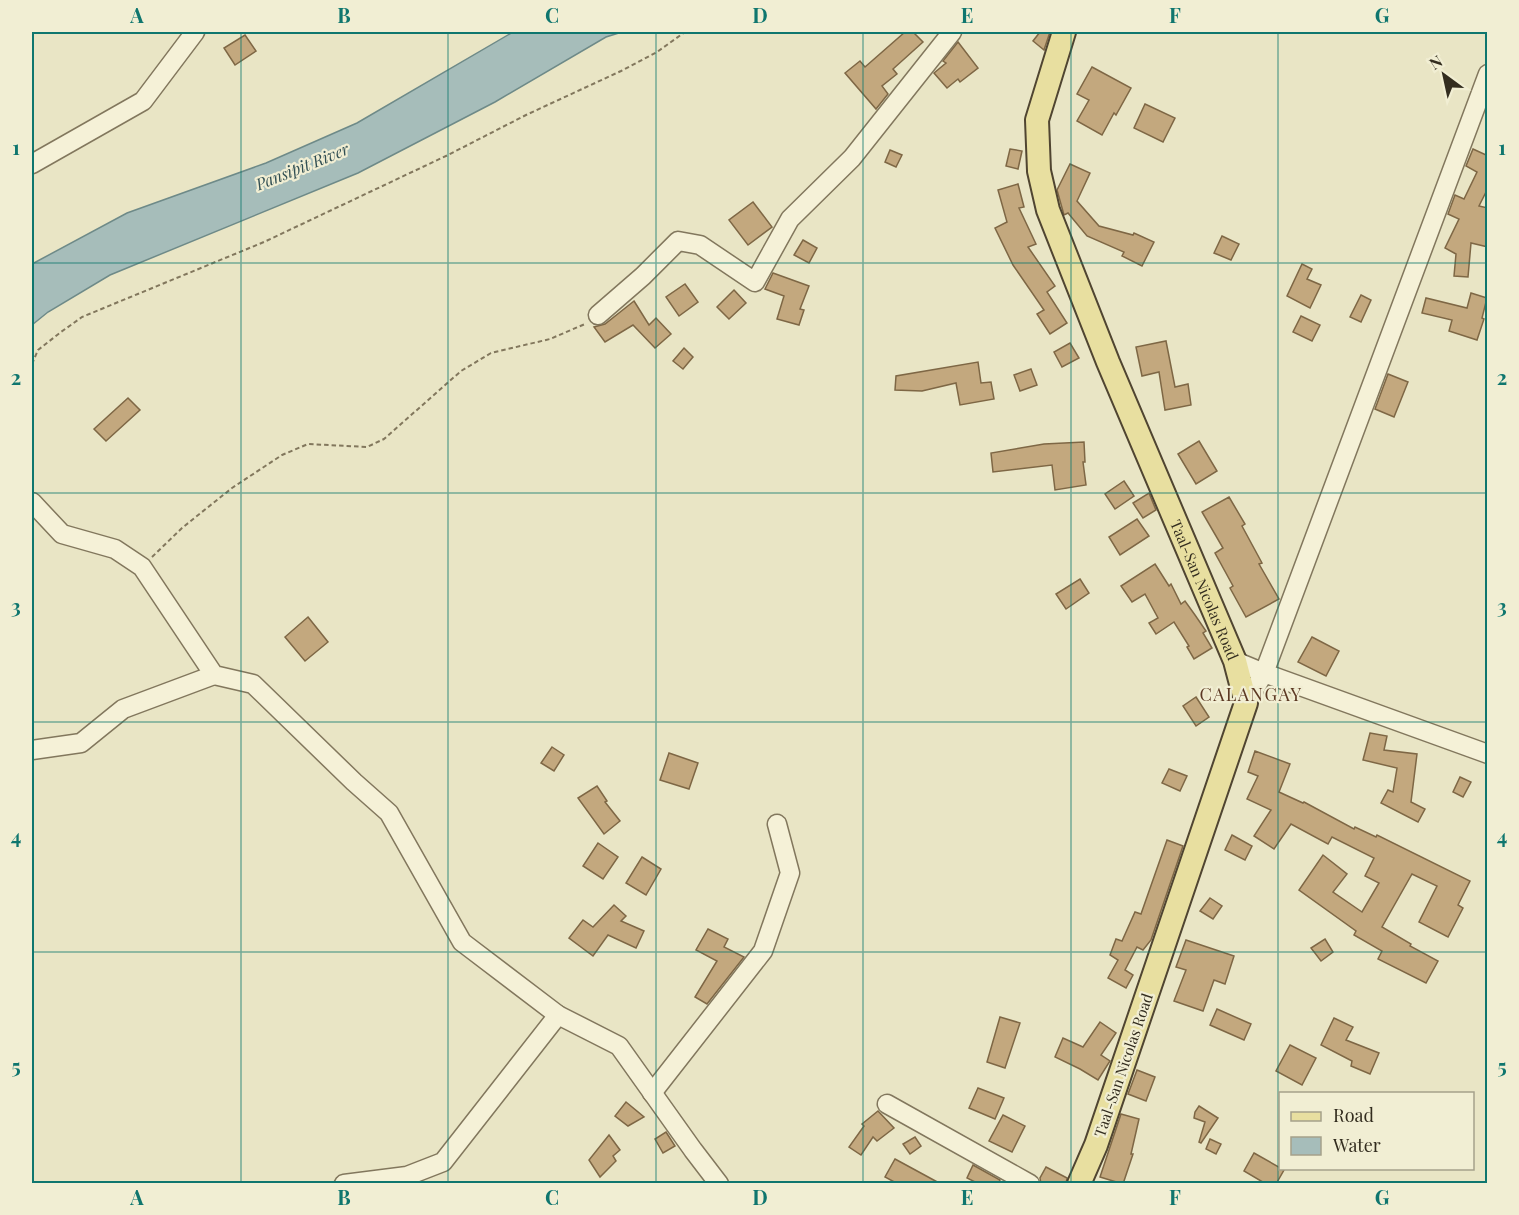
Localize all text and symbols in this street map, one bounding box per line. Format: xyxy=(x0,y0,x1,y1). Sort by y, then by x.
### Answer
text: A xyxy=(129,1,144,28)
text: B xyxy=(337,1,351,28)
text: C xyxy=(545,1,559,28)
text: D xyxy=(752,1,768,28)
text: E xyxy=(961,1,973,28)
text: F xyxy=(1169,1,1181,28)
text: G xyxy=(1375,1,1390,28)
north arrow xyxy=(1414,45,1474,105)
text: N xyxy=(1425,50,1446,74)
text: 1 xyxy=(12,133,20,160)
text: 1 xyxy=(1498,133,1506,160)
water label: Pansipit River xyxy=(251,137,353,195)
text: 2 xyxy=(11,363,21,390)
text: 2 xyxy=(1497,363,1507,390)
street label: Taal-San Nicolas Road xyxy=(1166,516,1244,663)
text: 3 xyxy=(11,592,21,619)
text: 3 xyxy=(1497,592,1507,619)
district label: CALANGAY xyxy=(1199,682,1303,706)
text: 4 xyxy=(11,822,21,849)
text: 4 xyxy=(1497,822,1507,849)
street label: Taal-San Nicolas Road xyxy=(1089,990,1157,1139)
text: 5 xyxy=(11,1052,21,1079)
text: 5 xyxy=(1497,1052,1507,1079)
legend xyxy=(1279,1092,1474,1170)
text: Road xyxy=(1333,1103,1374,1127)
text: Water xyxy=(1332,1133,1381,1157)
text: A xyxy=(129,1183,144,1210)
text: B xyxy=(337,1183,351,1210)
text: C xyxy=(545,1183,559,1210)
text: D xyxy=(752,1183,768,1210)
text: E xyxy=(961,1183,973,1210)
text: F xyxy=(1169,1183,1181,1210)
text: G xyxy=(1375,1183,1390,1210)

